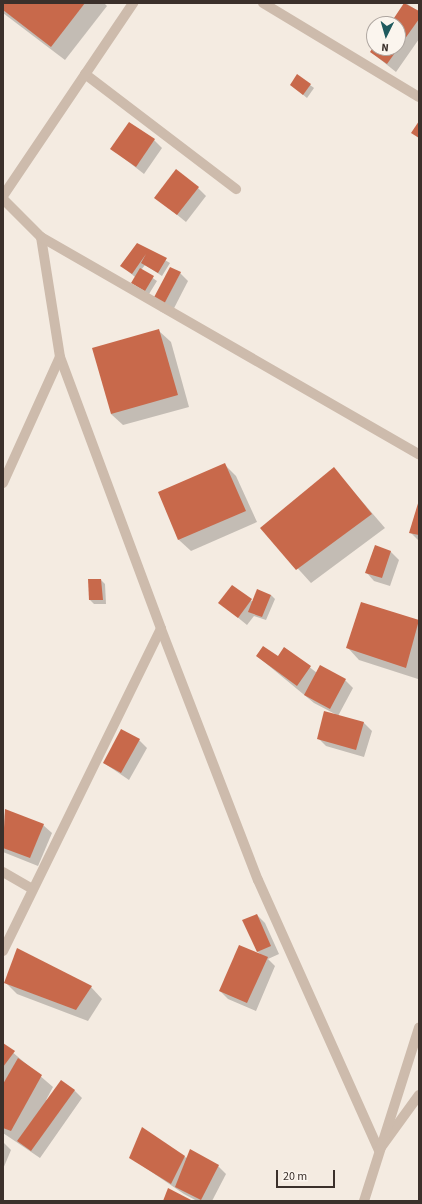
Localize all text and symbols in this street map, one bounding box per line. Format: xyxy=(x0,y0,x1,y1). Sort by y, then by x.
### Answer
north arrow xyxy=(366,16,406,56)
text: N xyxy=(381,40,389,55)
scale bar xyxy=(278,1162,337,1188)
text: 20 m xyxy=(283,1168,307,1185)

